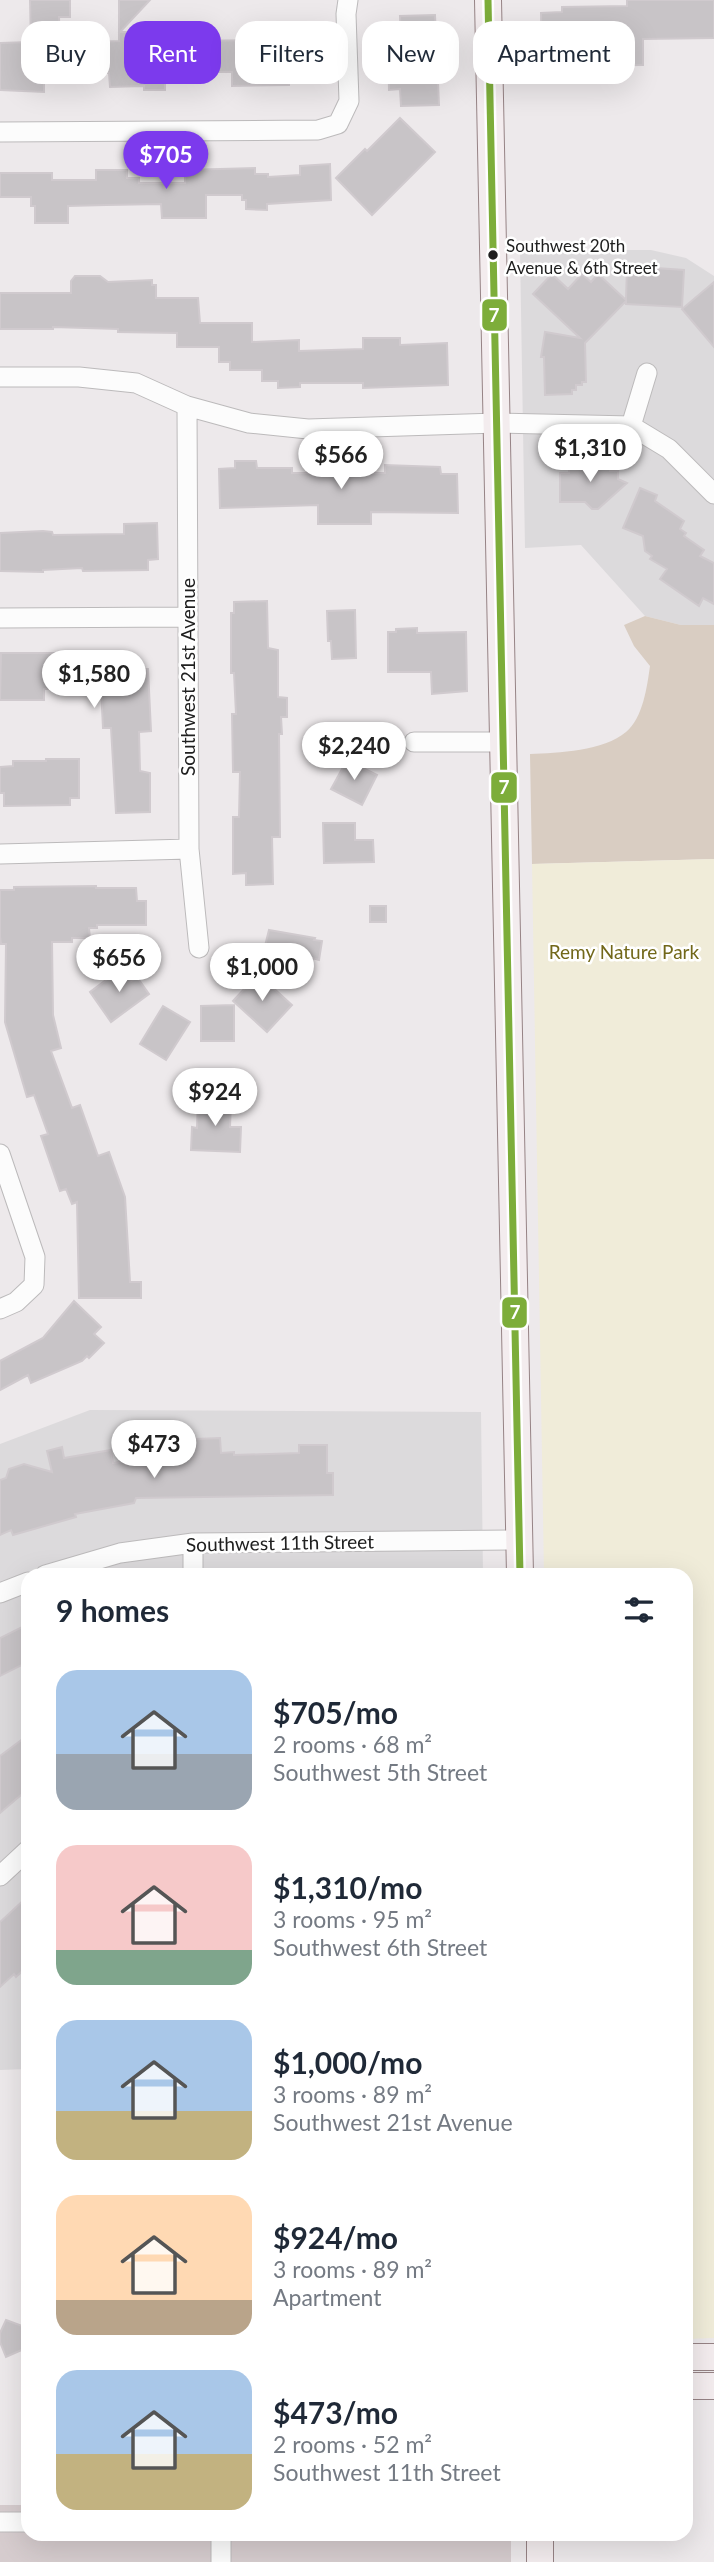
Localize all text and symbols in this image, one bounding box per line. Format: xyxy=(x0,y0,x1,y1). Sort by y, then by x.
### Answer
chip: Buy xyxy=(21,21,110,84)
chip: Rent xyxy=(124,21,221,84)
chip: Filters xyxy=(235,21,348,84)
chip: New xyxy=(362,21,459,84)
chip: Apartment xyxy=(473,21,635,84)
pin: $705 xyxy=(125,132,207,191)
text: $705 xyxy=(139,140,193,168)
place label: Southwest 20th Avenue & 6th Street xyxy=(506,235,658,278)
marker: Southwest 20th Avenue & 6th Street xyxy=(486,248,500,262)
line badge: 7 xyxy=(481,298,508,332)
text: 7 xyxy=(488,303,500,326)
pin: $1,310 xyxy=(533,424,647,484)
pin: $566 xyxy=(300,432,382,491)
text: $1,310 xyxy=(554,433,626,461)
text: $566 xyxy=(314,440,368,468)
street label: Southwest 21st Avenue xyxy=(176,578,199,776)
pin: $1,580 xyxy=(37,650,151,710)
text: $1,580 xyxy=(58,659,130,687)
pin: $2,240 xyxy=(297,722,411,782)
text: $2,240 xyxy=(318,731,390,759)
line badge: 7 xyxy=(490,771,518,804)
text: 7 xyxy=(498,775,510,798)
pin: $656 xyxy=(78,934,160,994)
park label: Remy Nature Park xyxy=(549,940,700,963)
text: $656 xyxy=(92,943,146,971)
pin: $1,000 xyxy=(205,944,319,1003)
text: $1,000 xyxy=(226,952,298,980)
pin: $924 xyxy=(174,1068,256,1128)
text: $924 xyxy=(188,1077,242,1105)
line badge: 7 xyxy=(501,1296,528,1329)
text: 7 xyxy=(509,1300,521,1323)
pin: $473 xyxy=(113,1420,195,1480)
text: $473 xyxy=(127,1429,181,1457)
street label: Southwest 11th Street xyxy=(186,1529,374,1556)
icon: filters xyxy=(620,1591,658,1629)
text: 9 homes xyxy=(56,1592,169,1628)
text: $705/mo xyxy=(273,1694,398,1730)
icon: home xyxy=(112,1698,196,1782)
text: 2 rooms · 68 m² xyxy=(273,1730,432,1758)
text: Southwest 5th Street xyxy=(273,1758,487,1786)
text: $1,310/mo xyxy=(273,1869,422,1905)
icon: home xyxy=(112,1873,196,1957)
text: 3 rooms · 95 m² xyxy=(273,1905,432,1933)
text: Southwest 6th Street xyxy=(273,1933,487,1961)
text: $1,000/mo xyxy=(273,2044,422,2080)
icon: home xyxy=(112,2048,196,2132)
text: 3 rooms · 89 m² xyxy=(273,2080,432,2108)
text: Southwest 21st Avenue xyxy=(273,2108,513,2136)
text: $924/mo xyxy=(273,2219,398,2255)
icon: home xyxy=(112,2223,196,2307)
text: 3 rooms · 89 m² xyxy=(273,2255,432,2283)
text: Apartment xyxy=(273,2283,381,2311)
text: $473/mo xyxy=(273,2394,398,2430)
icon: home xyxy=(112,2398,196,2482)
text: 2 rooms · 52 m² xyxy=(273,2430,432,2458)
text: Southwest 11th Street xyxy=(273,2458,501,2486)

